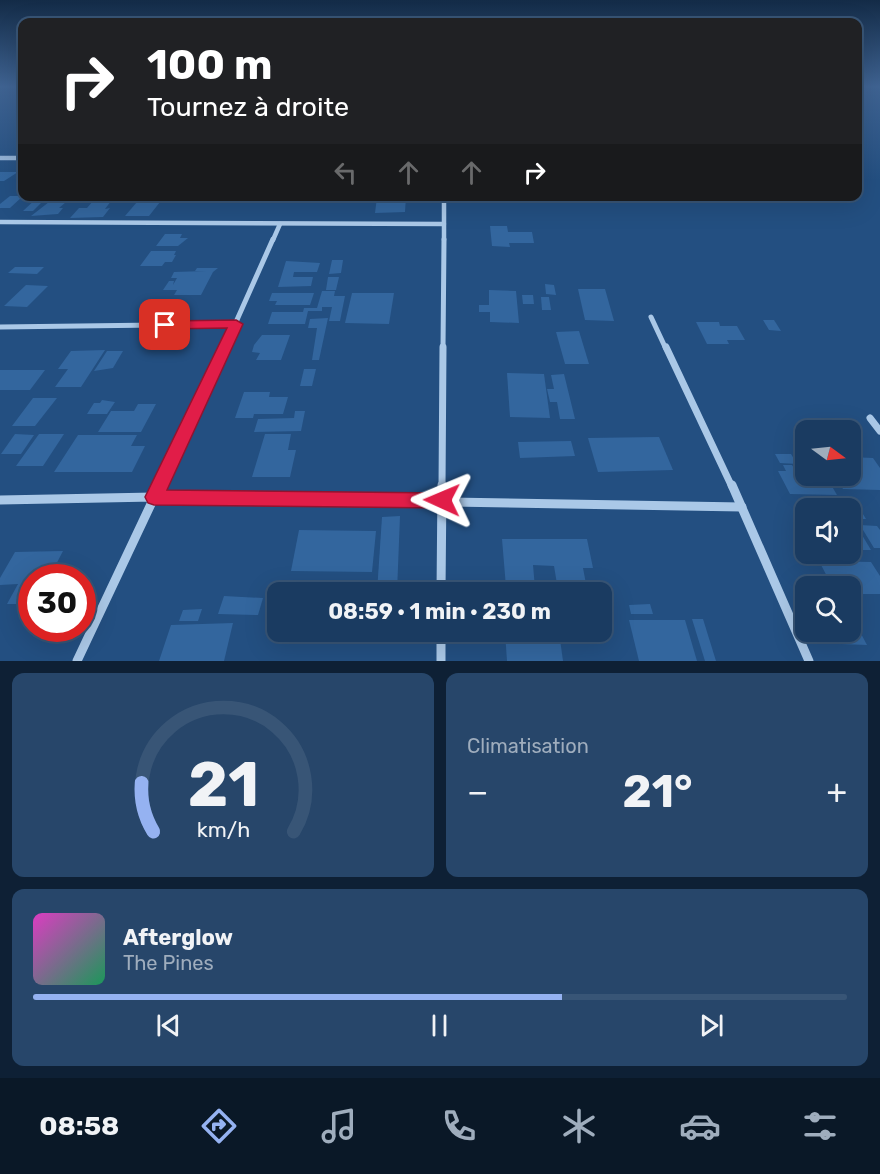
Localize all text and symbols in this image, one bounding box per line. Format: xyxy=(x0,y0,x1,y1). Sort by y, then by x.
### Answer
text: 100 m xyxy=(147,40,272,90)
icon: right xyxy=(48,42,126,120)
text: Tournez à droite xyxy=(147,91,349,123)
icon: left xyxy=(329,156,362,189)
icon: ahead xyxy=(392,156,425,189)
icon: ahead xyxy=(455,156,488,189)
icon: right xyxy=(518,156,551,189)
pin xyxy=(139,299,190,350)
icon: arrive xyxy=(148,308,181,341)
north arrow xyxy=(795,420,861,486)
map controls xyxy=(795,420,861,642)
position arrow xyxy=(410,468,474,532)
button: sound xyxy=(795,498,861,564)
speed limit sign: 30 xyxy=(18,564,96,642)
button: search xyxy=(795,576,861,642)
text: 08:59 · 1 min · 230 m xyxy=(328,598,551,625)
text: Climatisation xyxy=(467,734,589,758)
text: 21 xyxy=(187,748,259,822)
text: 21° xyxy=(622,765,693,818)
text: − xyxy=(467,772,488,811)
text: + xyxy=(826,772,847,811)
text: km/h xyxy=(196,817,250,842)
text: Afterglow xyxy=(123,924,233,951)
text: The Pines xyxy=(123,951,214,975)
icon: previous xyxy=(152,1009,185,1042)
icon: pause xyxy=(423,1009,456,1042)
icon: next xyxy=(695,1009,728,1042)
icon: directions xyxy=(198,1105,240,1147)
icon: music xyxy=(318,1105,360,1147)
icon: phone xyxy=(438,1105,480,1147)
icon: climate xyxy=(558,1105,600,1147)
icon: car xyxy=(679,1105,721,1147)
icon: filters xyxy=(799,1105,841,1147)
text: 08:58 xyxy=(39,1110,119,1142)

